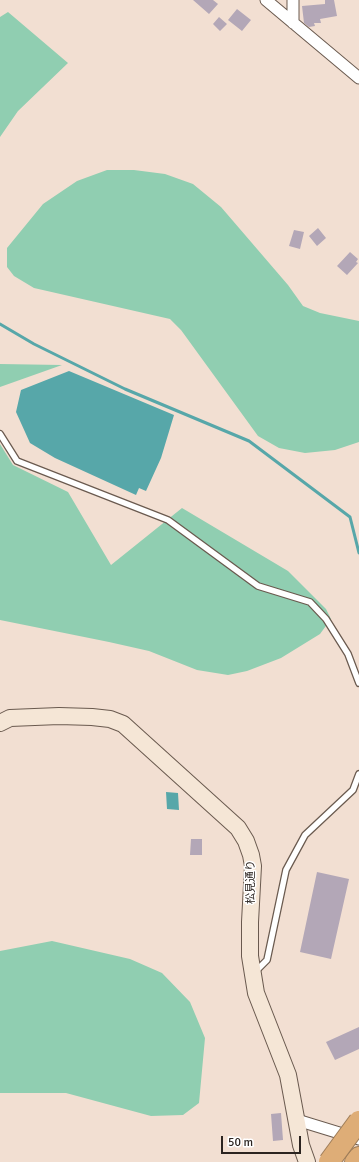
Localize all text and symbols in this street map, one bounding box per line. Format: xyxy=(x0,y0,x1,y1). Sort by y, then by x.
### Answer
street label: 松見通り xyxy=(244,860,258,904)
scale bar xyxy=(223,1128,303,1154)
text: 50 m xyxy=(228,1135,253,1150)

